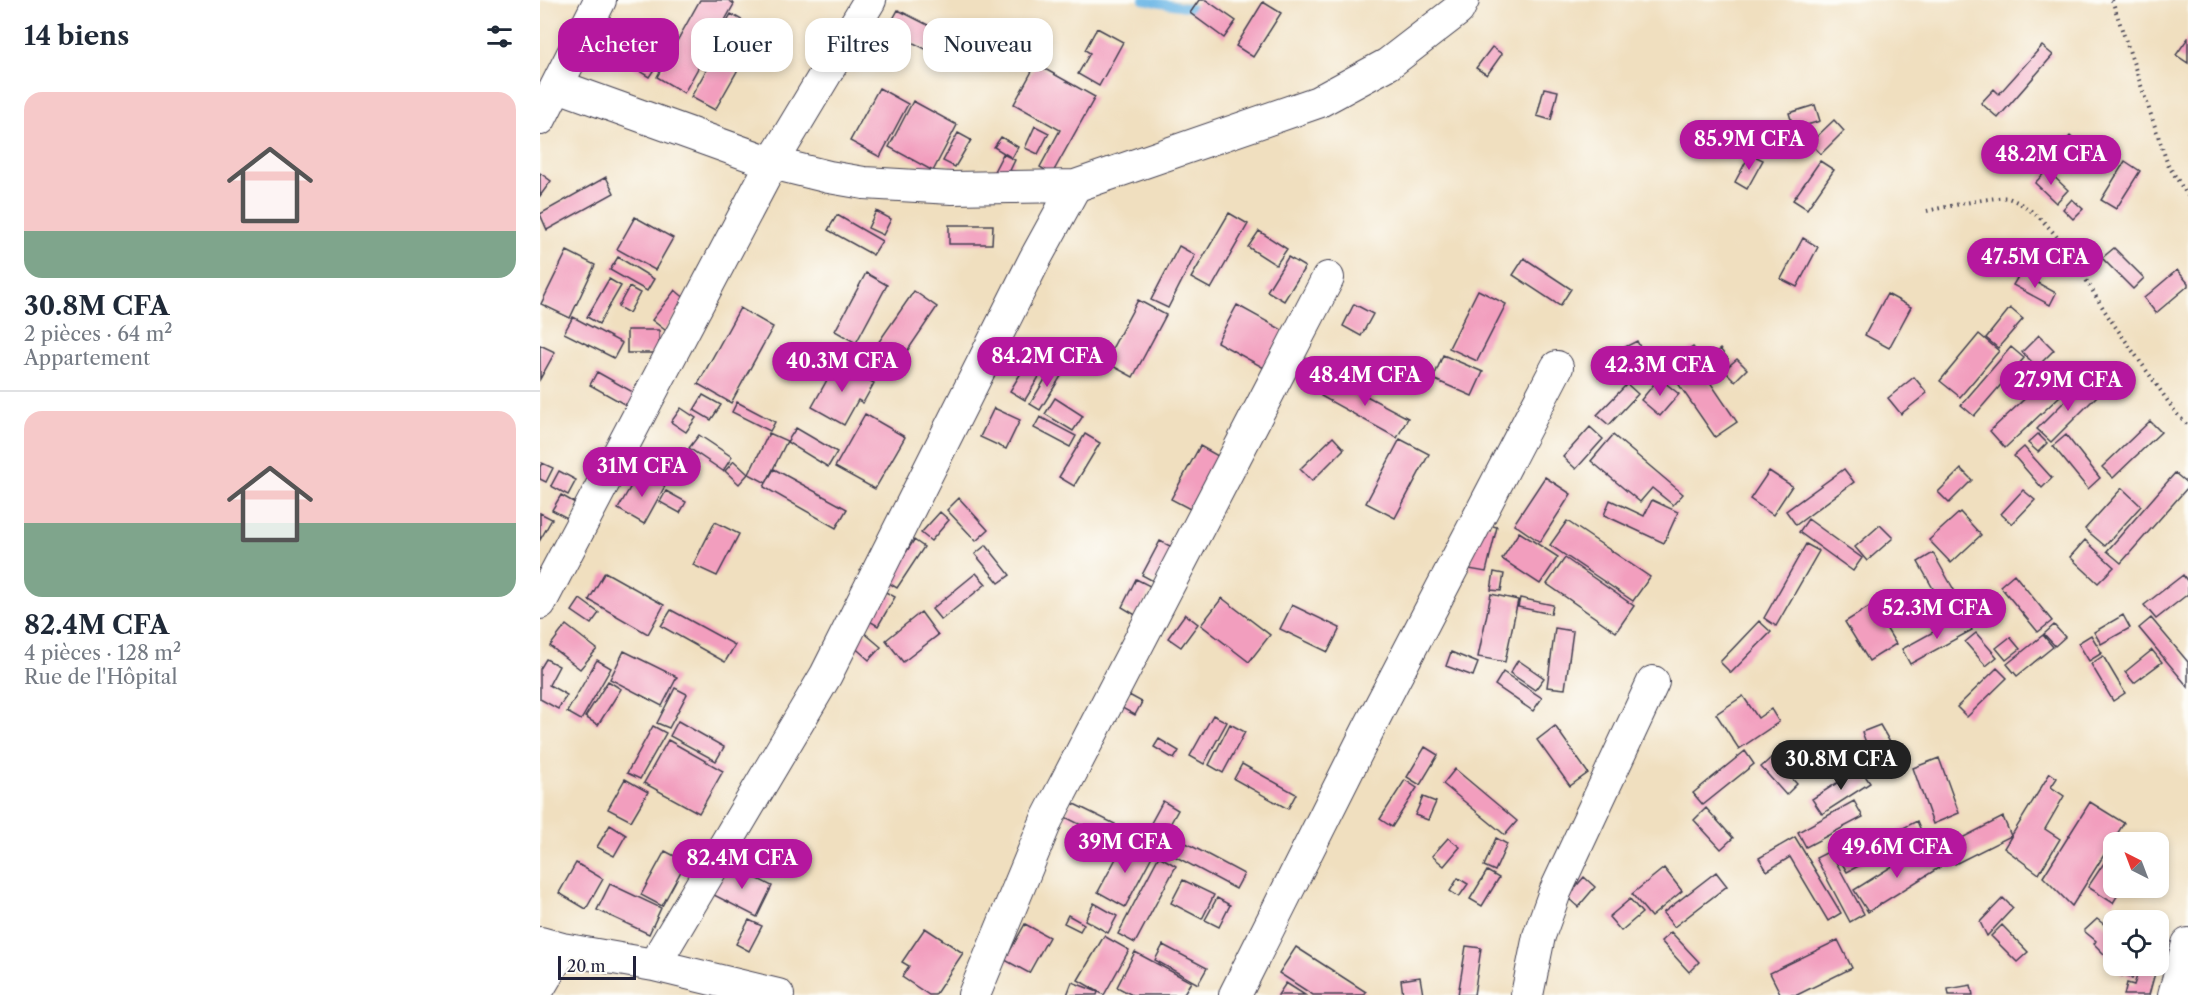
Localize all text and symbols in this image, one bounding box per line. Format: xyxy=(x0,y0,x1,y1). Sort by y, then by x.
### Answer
chip: Acheter xyxy=(558,18,679,72)
chip: Louer xyxy=(691,18,793,72)
chip: Filtres xyxy=(805,18,911,72)
chip: Nouveau xyxy=(923,18,1053,72)
text: 14 biens xyxy=(24,20,129,52)
icon: filters xyxy=(483,20,516,53)
pin: 85.9M CFA xyxy=(1680,120,1818,171)
text: 85.9M CFA xyxy=(1694,127,1804,151)
icon: home xyxy=(216,131,324,239)
pin: 48.2M CFA xyxy=(1982,135,2120,186)
text: 48.2M CFA xyxy=(1995,142,2107,166)
pin: 47.5M CFA xyxy=(1966,238,2104,289)
text: 47.5M CFA xyxy=(1981,245,2089,269)
text: 30.8M CFA xyxy=(24,290,169,322)
text: 2 pièces · 64 m² xyxy=(24,322,173,346)
pin: 84.2M CFA xyxy=(978,337,1116,388)
pin: 40.3M CFA xyxy=(773,342,911,393)
text: 84.2M CFA xyxy=(991,344,1103,368)
text: Appartement xyxy=(24,346,150,370)
pin: 42.3M CFA xyxy=(1591,346,1729,397)
text: 40.3M CFA xyxy=(786,349,898,373)
text: 42.3M CFA xyxy=(1605,353,1715,377)
pin: 48.4M CFA xyxy=(1296,356,1434,407)
pin: 27.9M CFA xyxy=(1999,361,2137,412)
text: 48.4M CFA xyxy=(1309,363,1421,387)
text: 27.9M CFA xyxy=(2014,368,2122,392)
pin: 31M CFA xyxy=(587,447,697,498)
icon: home xyxy=(216,450,324,558)
text: 31M CFA xyxy=(597,454,687,478)
pin: 52.3M CFA xyxy=(1868,589,2006,640)
text: 52.3M CFA xyxy=(1882,596,1992,620)
text: 82.4M CFA xyxy=(24,609,169,641)
text: 4 pièces · 128 m² xyxy=(24,641,181,665)
text: Rue de l'Hôpital xyxy=(24,665,177,689)
pin: 30.8M CFA xyxy=(1772,740,1910,791)
text: 30.8M CFA xyxy=(1785,747,1897,771)
pin: 39M CFA xyxy=(1070,823,1180,874)
pin: 49.6M CFA xyxy=(1828,828,1966,879)
text: 39M CFA xyxy=(1078,830,1172,854)
north arrow xyxy=(2103,832,2169,898)
map controls xyxy=(2103,832,2169,976)
text: 49.6M CFA xyxy=(1842,835,1952,859)
pin: 82.4M CFA xyxy=(673,839,811,890)
text: 82.4M CFA xyxy=(686,846,798,870)
button: locate xyxy=(2103,910,2169,976)
scale bar xyxy=(558,953,636,980)
text: 20 m xyxy=(567,956,606,976)

